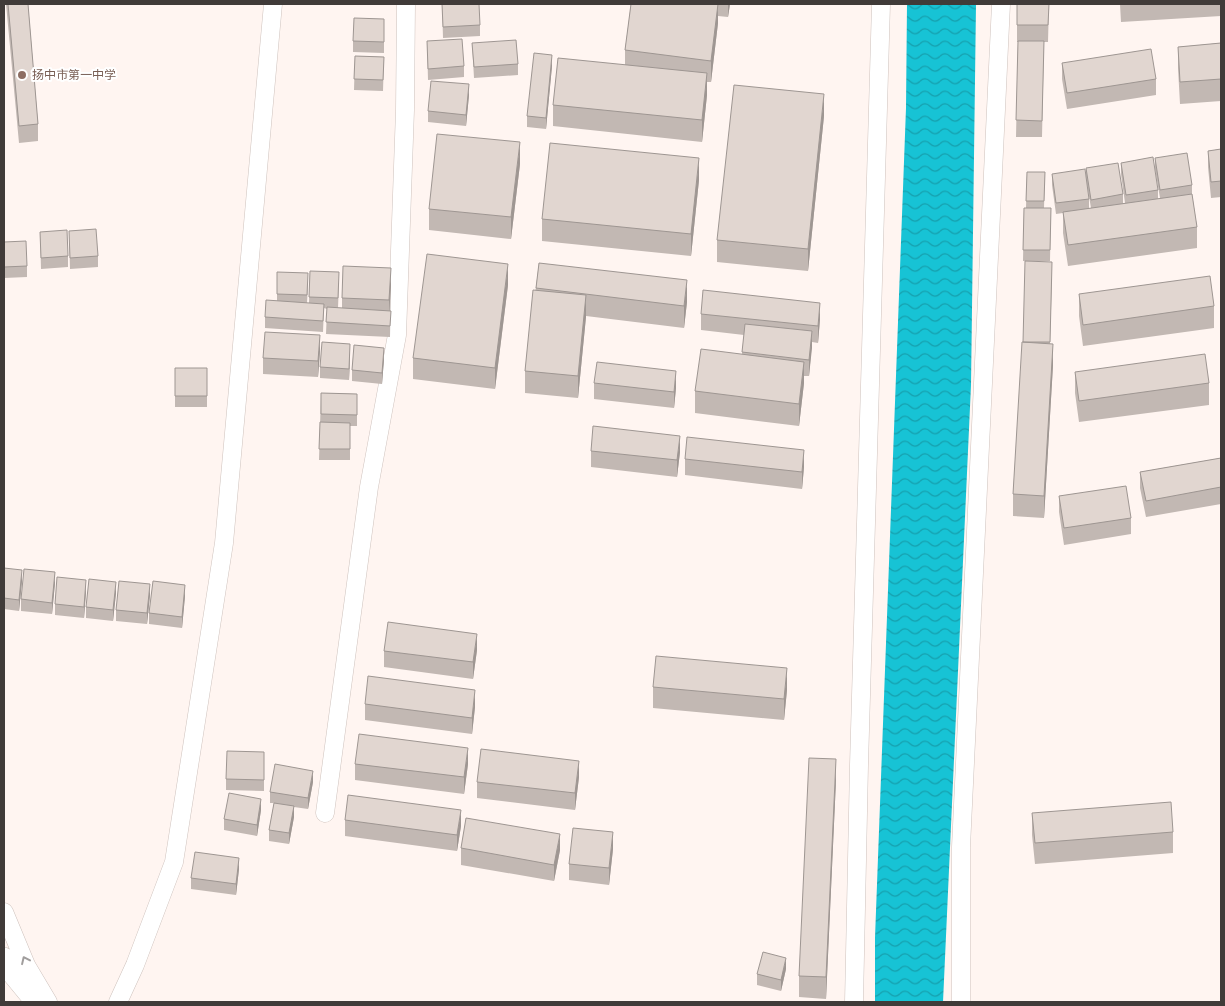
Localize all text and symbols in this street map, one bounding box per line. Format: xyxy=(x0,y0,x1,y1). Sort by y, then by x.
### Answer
place label: 扬中市第一中学 xyxy=(32,67,116,83)
marker: 扬中市第一中学 xyxy=(16,69,28,81)
one-way arrow xyxy=(20,956,31,965)

